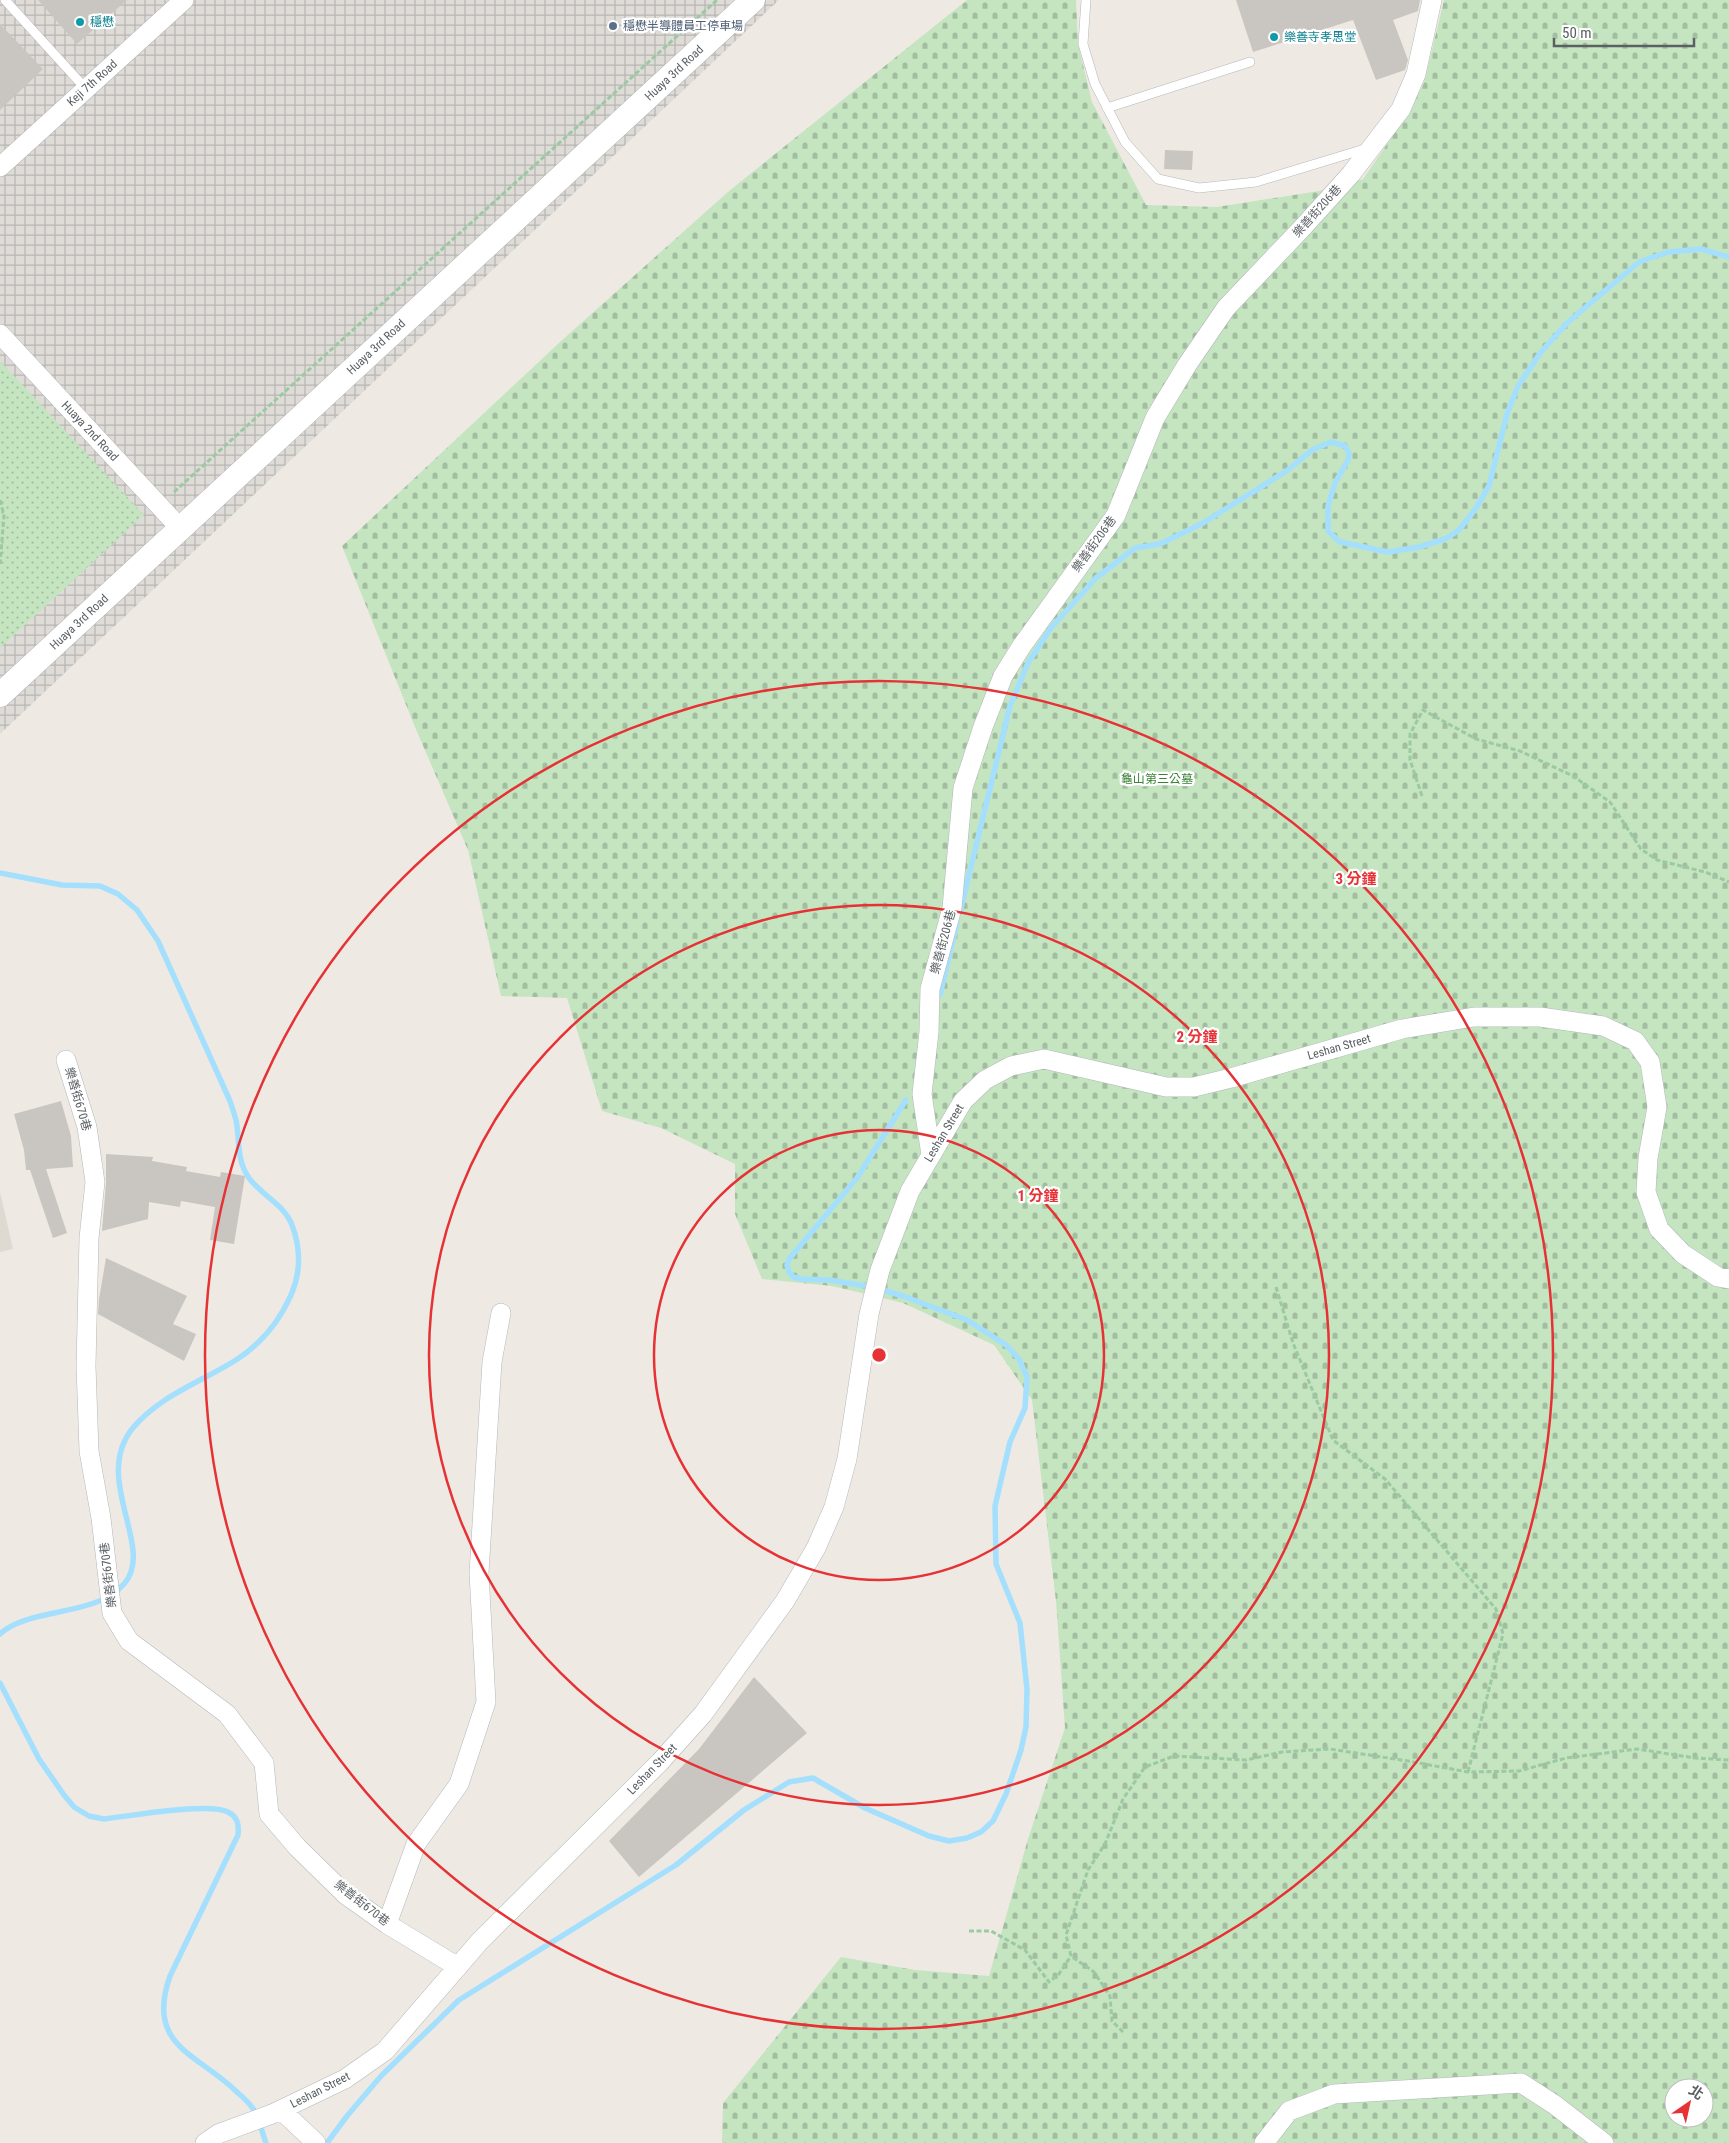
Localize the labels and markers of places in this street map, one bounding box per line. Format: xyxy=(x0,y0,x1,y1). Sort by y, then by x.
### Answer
place label: 穩懋 xyxy=(90,15,114,29)
marker: 穩懋 xyxy=(74,16,86,28)
place label: 穩懋半導體員工停車場 xyxy=(623,19,743,33)
marker: 穩懋半導體員工停車場 xyxy=(607,20,619,32)
place label: 樂善寺孝思堂 xyxy=(1284,30,1356,44)
marker: 樂善寺孝思堂 xyxy=(1268,31,1280,43)
centre of rings xyxy=(870,1346,888,1364)

